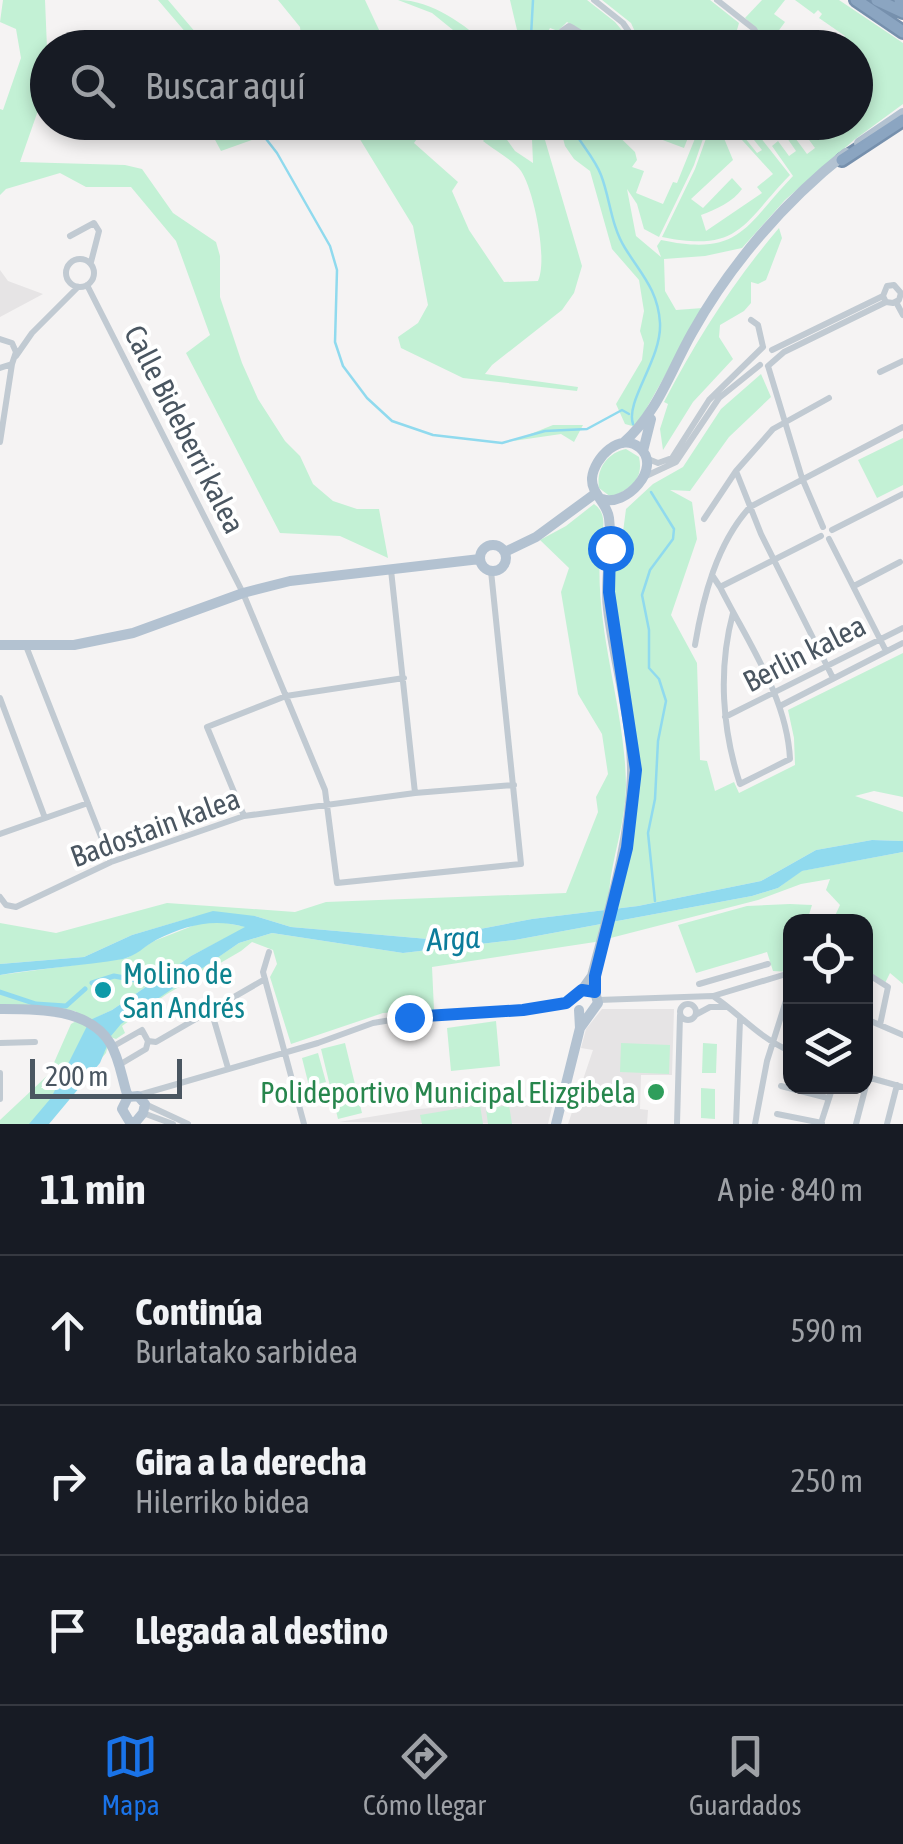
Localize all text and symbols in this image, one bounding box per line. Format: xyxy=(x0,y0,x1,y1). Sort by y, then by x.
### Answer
search box xyxy=(30,30,873,140)
icon: search xyxy=(65,58,120,113)
text: Buscar aquí xyxy=(145,64,306,107)
street label: Calle Bideberri kalea xyxy=(118,319,252,539)
route start xyxy=(588,526,634,572)
street label: Berlin kalea xyxy=(737,608,871,698)
street label: Badostain kalea xyxy=(66,781,244,873)
map controls xyxy=(783,914,873,1094)
button: locate xyxy=(783,914,873,1004)
water label: Arga xyxy=(424,918,481,958)
place label: Molino de San Andrés xyxy=(123,956,245,1024)
marker: Molino de San Andrés xyxy=(92,979,114,1001)
route end xyxy=(387,995,433,1041)
button: layers xyxy=(783,1004,873,1094)
scale bar xyxy=(30,1054,182,1098)
text: 200 m xyxy=(45,1060,108,1092)
place label: Polideportivo Municipal Elizgibela xyxy=(260,1075,636,1109)
marker: Polideportivo Municipal Elizgibela xyxy=(645,1081,667,1103)
text: 11 min xyxy=(40,1165,146,1213)
text: A pie · 840 m xyxy=(718,1171,863,1208)
text: Continúa xyxy=(135,1290,263,1333)
icon: ahead xyxy=(40,1303,95,1358)
text: 590 m xyxy=(790,1312,863,1349)
text: Burlatako sarbidea xyxy=(135,1333,358,1370)
text: Gira a la derecha xyxy=(135,1440,367,1483)
icon: right xyxy=(40,1453,95,1508)
text: 250 m xyxy=(790,1462,863,1499)
text: Hilerriko bidea xyxy=(135,1483,310,1520)
icon: arrive xyxy=(40,1603,95,1658)
text: Llegada al destino xyxy=(135,1609,388,1652)
tab: Mapa xyxy=(102,1729,160,1821)
tab: Cómo llegar xyxy=(363,1729,486,1821)
tab: Guardados xyxy=(689,1729,801,1821)

